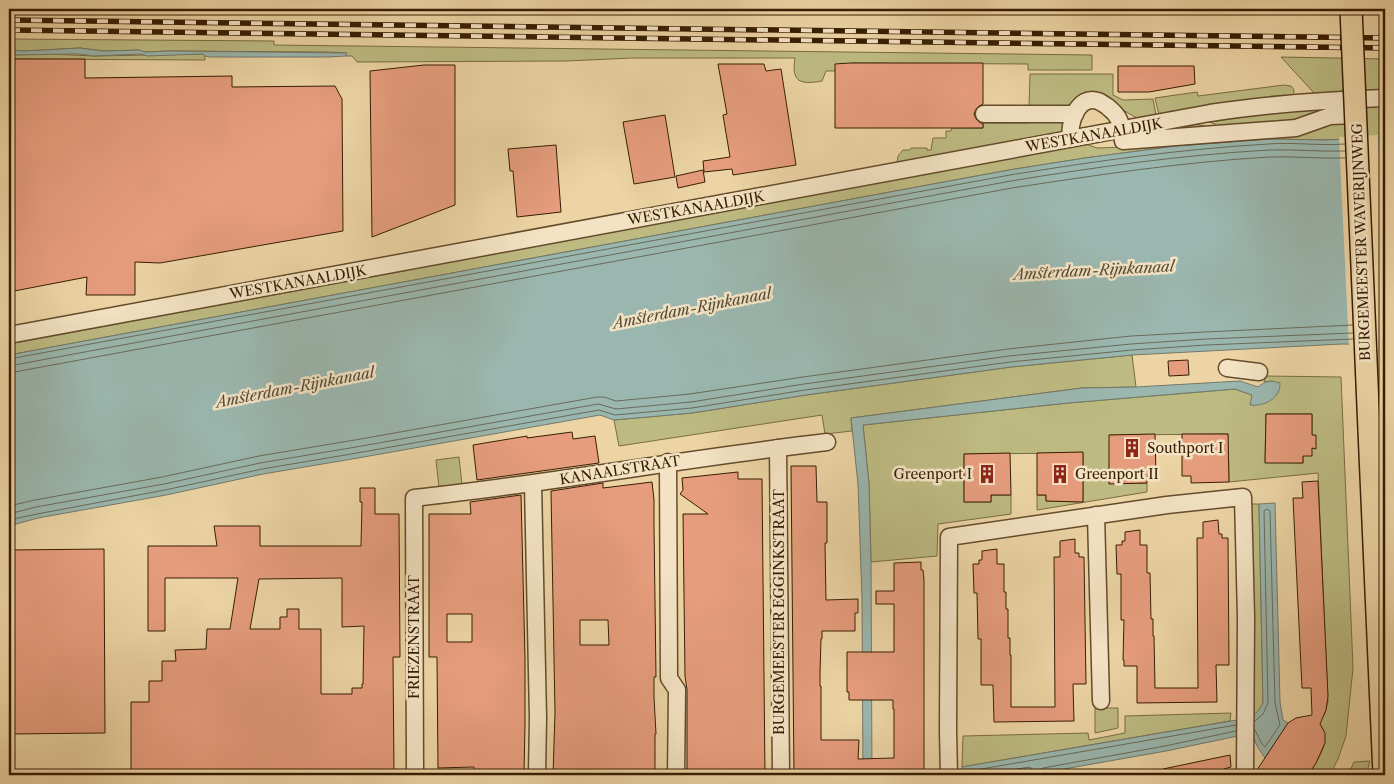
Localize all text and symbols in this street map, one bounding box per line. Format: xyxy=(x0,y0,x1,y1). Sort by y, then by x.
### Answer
street label: WESTKANAALDIJK xyxy=(1023,114,1165,156)
street label: BURGEMEESTER WAVERIJNWEG xyxy=(1348,123,1374,361)
street label: WESTKANAALDIJK xyxy=(625,187,767,229)
water label: Amsterdam-Rijnkanaal xyxy=(1011,256,1177,284)
street label: WESTKANAALDIJK xyxy=(227,261,369,303)
water label: Amsterdam-Rijnkanaal xyxy=(609,283,775,333)
water label: Amsterdam-Rijnkanaal xyxy=(212,362,378,412)
building icon: Southport I xyxy=(1121,437,1143,459)
place label: Southport I xyxy=(1147,439,1223,457)
street label: KANAALSTRAAT xyxy=(558,451,682,488)
building icon: Greenport I xyxy=(976,463,998,485)
building icon: Greenport II xyxy=(1049,463,1071,485)
place label: Greenport I xyxy=(894,465,972,483)
place label: Greenport II xyxy=(1075,465,1159,483)
street label: BURGEMEESTER EGGINKSTRAAT xyxy=(770,488,788,735)
street label: FRIEZENSTRAAT xyxy=(405,574,423,699)

